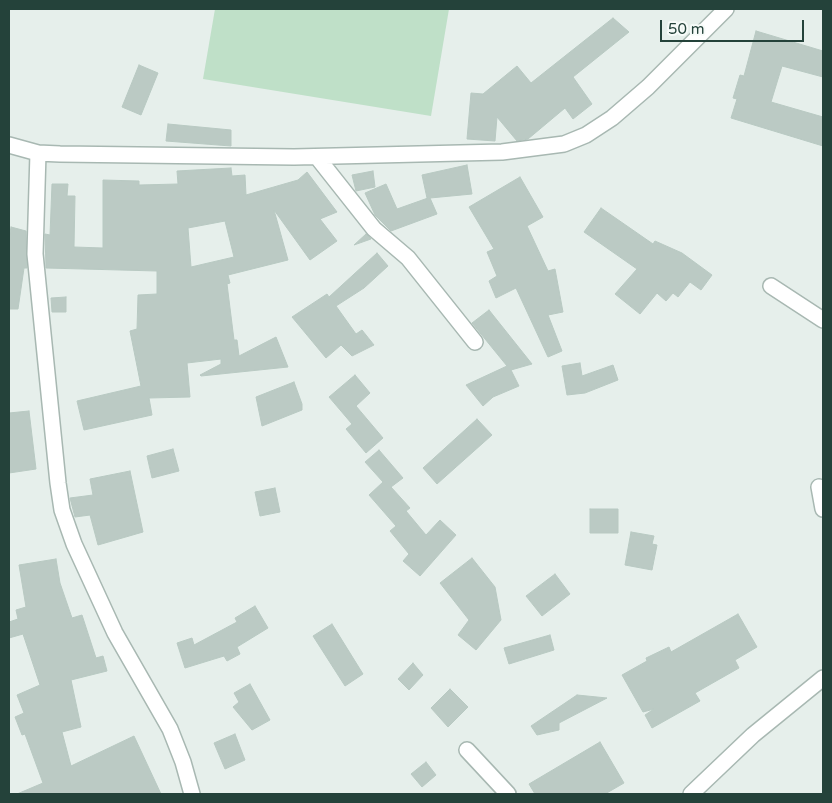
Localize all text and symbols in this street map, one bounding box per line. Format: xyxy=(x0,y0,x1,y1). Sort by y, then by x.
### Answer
scale bar xyxy=(662,10,806,42)
text: 50 m xyxy=(668,20,705,38)

